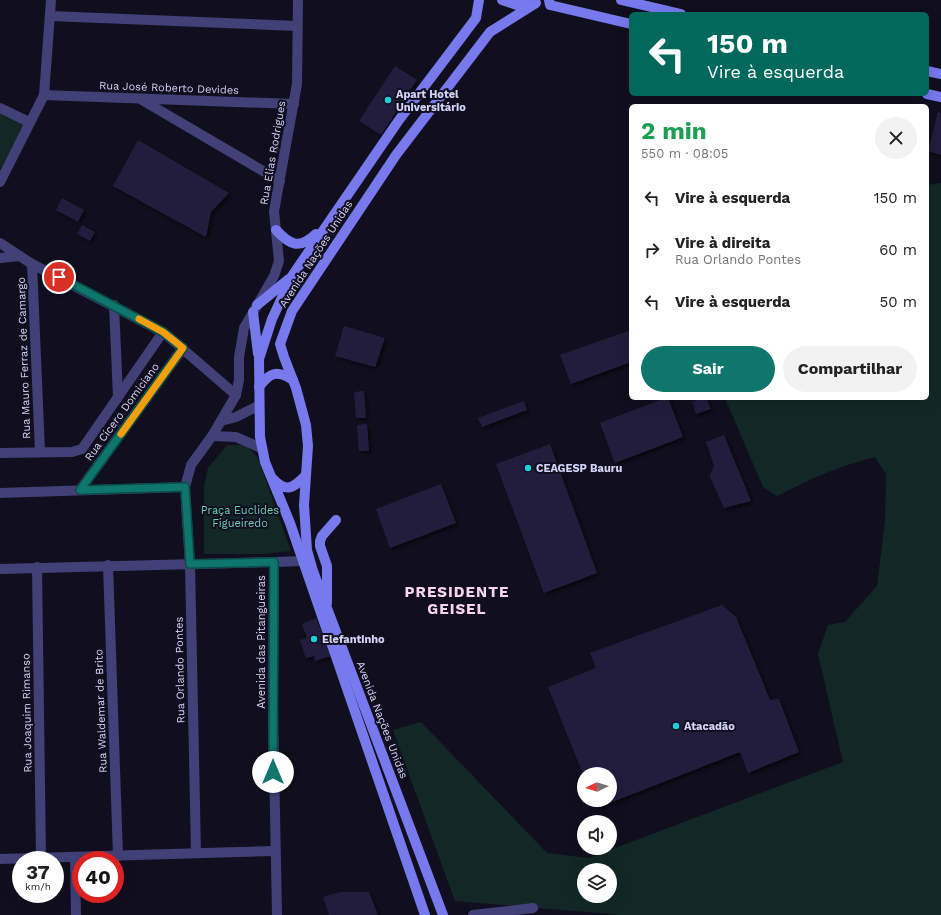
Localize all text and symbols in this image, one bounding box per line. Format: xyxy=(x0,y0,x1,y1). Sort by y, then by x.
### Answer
text: 150 m xyxy=(707,27,788,60)
icon: left xyxy=(641,28,693,80)
text: Vire à esquerda xyxy=(707,61,844,82)
street label: Rua José Roberto Devides xyxy=(99,79,239,97)
place label: Apart Hotel Universitário xyxy=(396,88,466,114)
marker: Apart Hotel Universitário xyxy=(383,95,393,105)
street label: Rua Elias Rodrigues xyxy=(257,100,289,206)
text: 2 min xyxy=(641,117,707,145)
button: close xyxy=(875,117,917,159)
text: 550 m · 08:05 xyxy=(641,146,728,161)
icon: left xyxy=(641,187,663,209)
text: Vire à esquerda xyxy=(675,189,790,207)
text: 150 m xyxy=(874,189,917,207)
street label: Avenida Nações Unidas xyxy=(277,198,355,310)
text: Vire à direita xyxy=(675,234,770,252)
icon: right xyxy=(641,239,663,261)
text: 60 m xyxy=(879,241,917,259)
text: Rua Orlando Pontes xyxy=(675,252,801,267)
pin xyxy=(42,260,76,294)
icon: arrive xyxy=(48,266,70,288)
street label: Rua Mauro Ferraz de Camargo xyxy=(15,277,33,439)
icon: left xyxy=(641,291,663,313)
text: Vire à esquerda xyxy=(675,293,790,311)
text: 50 m xyxy=(880,293,917,311)
button: Sair xyxy=(641,346,775,392)
button: Compartilhar xyxy=(783,346,917,392)
street label: Rua Cícero Domiciano xyxy=(82,360,162,464)
place label: CEAGESP Bauru xyxy=(536,462,622,475)
marker: CEAGESP Bauru xyxy=(523,463,533,473)
park label: Praça Euclides Figueiredo xyxy=(201,504,279,530)
street label: Avenida das Pitangueiras xyxy=(255,575,268,709)
district label: PRESIDENTE GEISEL xyxy=(405,583,509,618)
street label: Rua Orlando Pontes xyxy=(173,616,187,723)
place label: Elefantinho xyxy=(322,633,385,646)
marker: Elefantinho xyxy=(309,634,319,644)
street label: Rua Waldemar de Brito xyxy=(92,649,110,773)
street label: Rua Joaquim Rimanso xyxy=(19,653,35,773)
street label: Avenida Nações Unidas xyxy=(354,660,410,781)
place label: Atacadão xyxy=(684,720,735,733)
marker: Atacadão xyxy=(671,721,681,731)
position arrow xyxy=(252,751,294,793)
north arrow xyxy=(577,767,617,807)
map controls xyxy=(577,767,617,903)
button: sound xyxy=(577,815,617,855)
speed limit sign: 40 xyxy=(72,851,124,903)
text: 37 xyxy=(26,860,50,884)
button: layers xyxy=(577,863,617,903)
text: km/h xyxy=(25,881,51,892)

